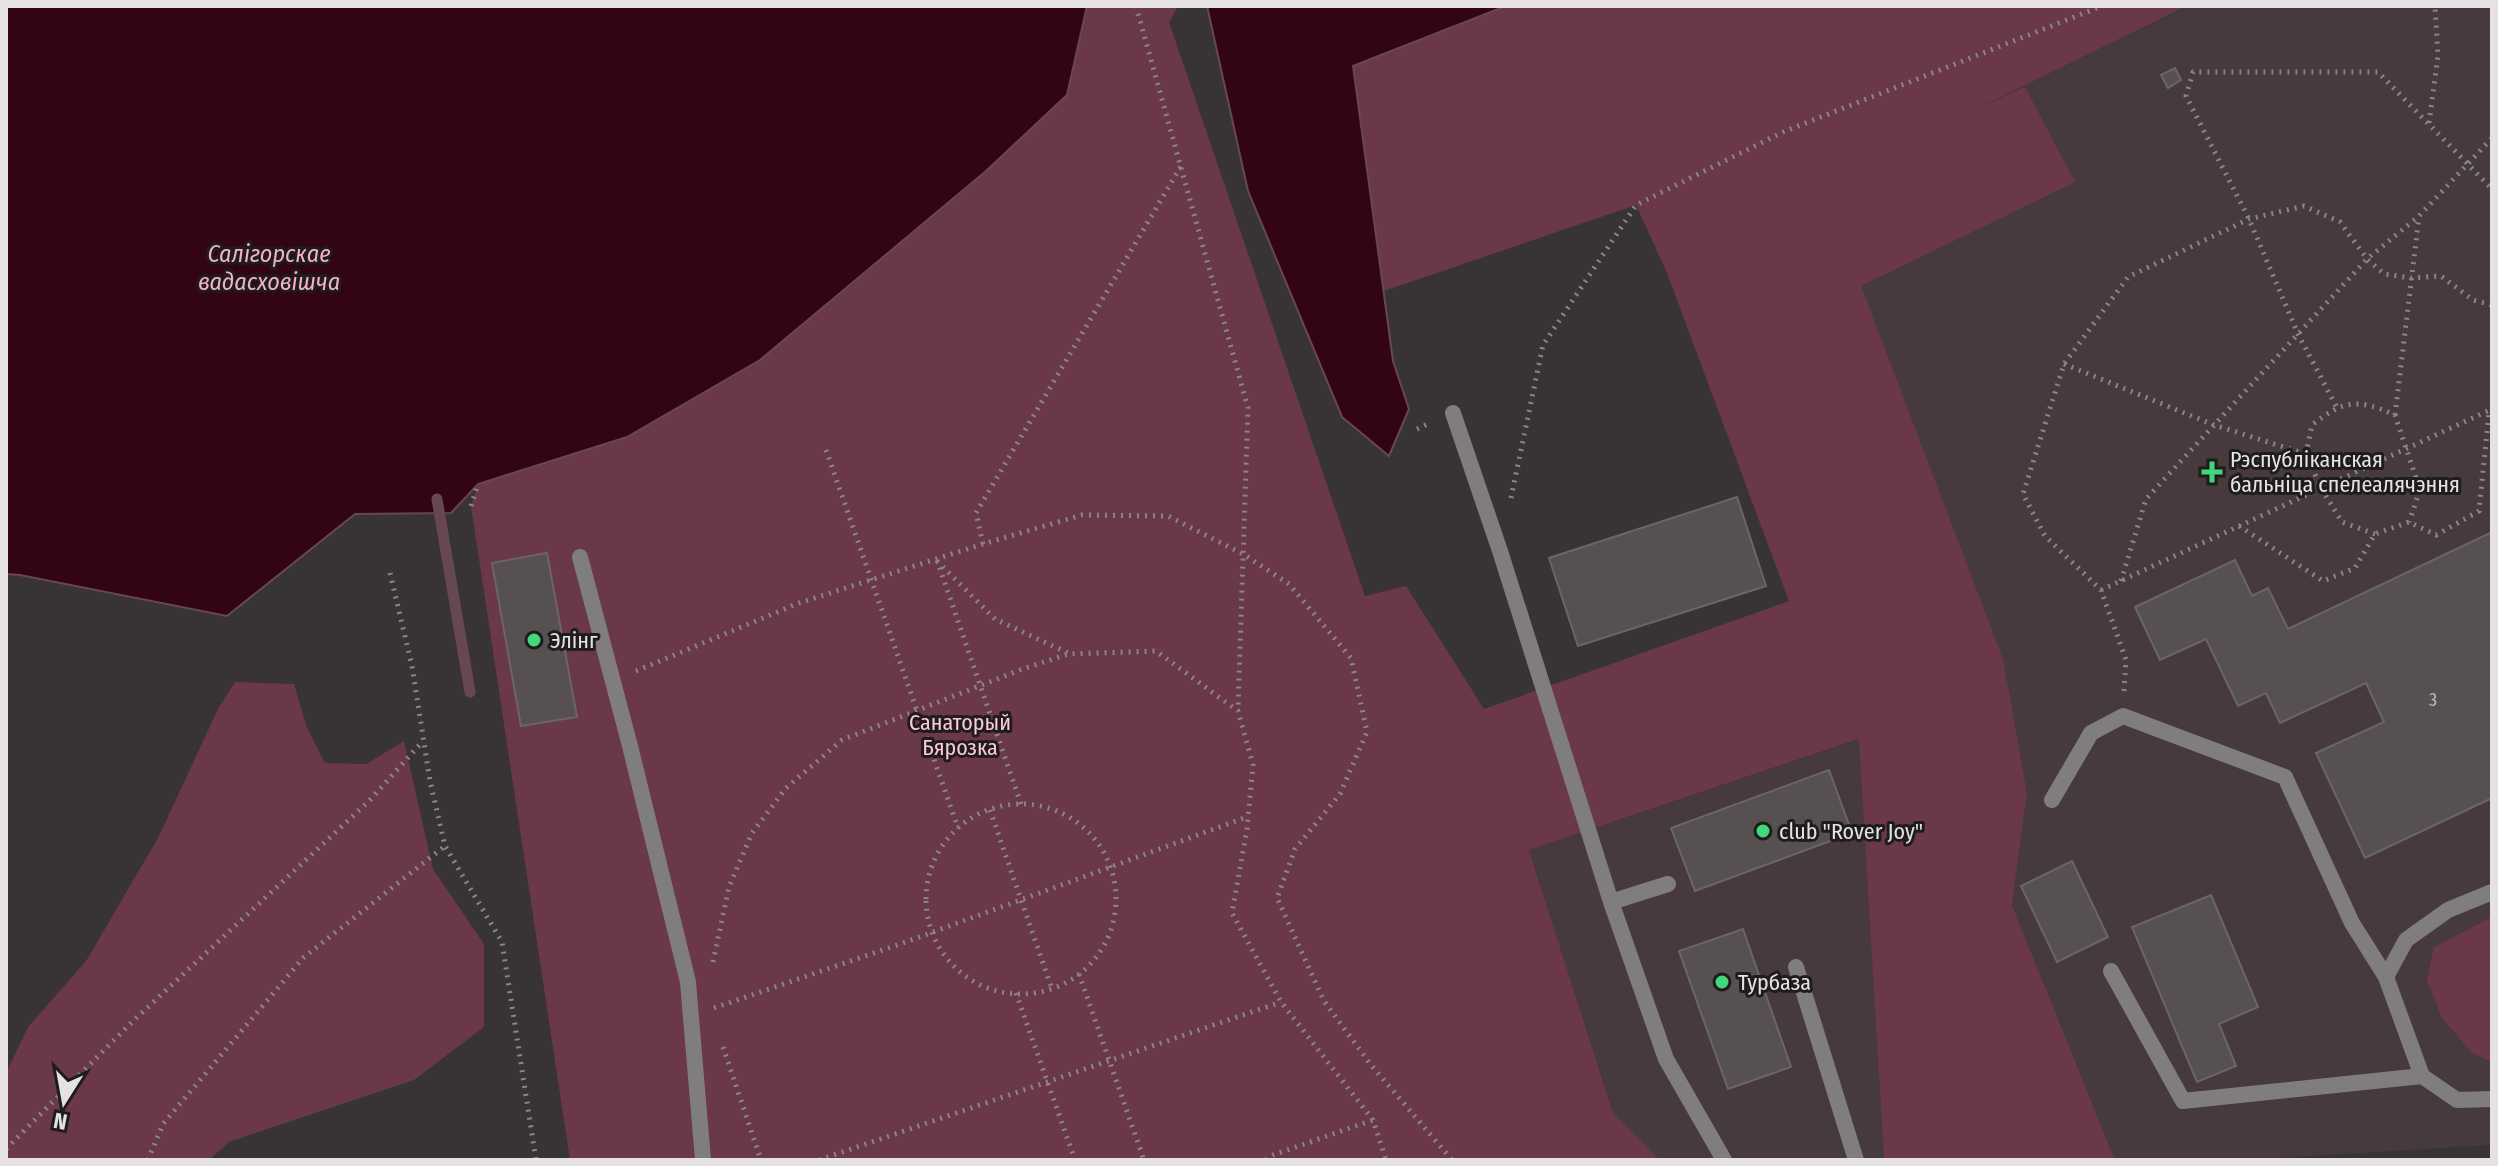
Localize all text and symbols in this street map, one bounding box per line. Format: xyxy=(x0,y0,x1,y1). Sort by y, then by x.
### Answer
water label: Салігорскае вадасховішча xyxy=(198,240,340,296)
place label: Рэспубліканская бальніца спелеалячэння xyxy=(2230,446,2460,498)
marker: Рэспубліканская бальніца спелеалячэння xyxy=(2201,461,2223,483)
place label: Элінг xyxy=(550,627,598,654)
marker: Элінг xyxy=(525,631,543,649)
house number: 3 xyxy=(2429,689,2437,711)
park label: Санаторый Бярозка xyxy=(909,709,1011,761)
place label: club "Rover Joy" xyxy=(1779,818,1923,845)
marker: club "Rover Joy" xyxy=(1754,822,1772,840)
place label: Турбаза xyxy=(1738,969,1811,996)
marker: Турбаза xyxy=(1713,973,1731,991)
north arrow xyxy=(24,1062,104,1142)
text: N xyxy=(51,1107,69,1136)

